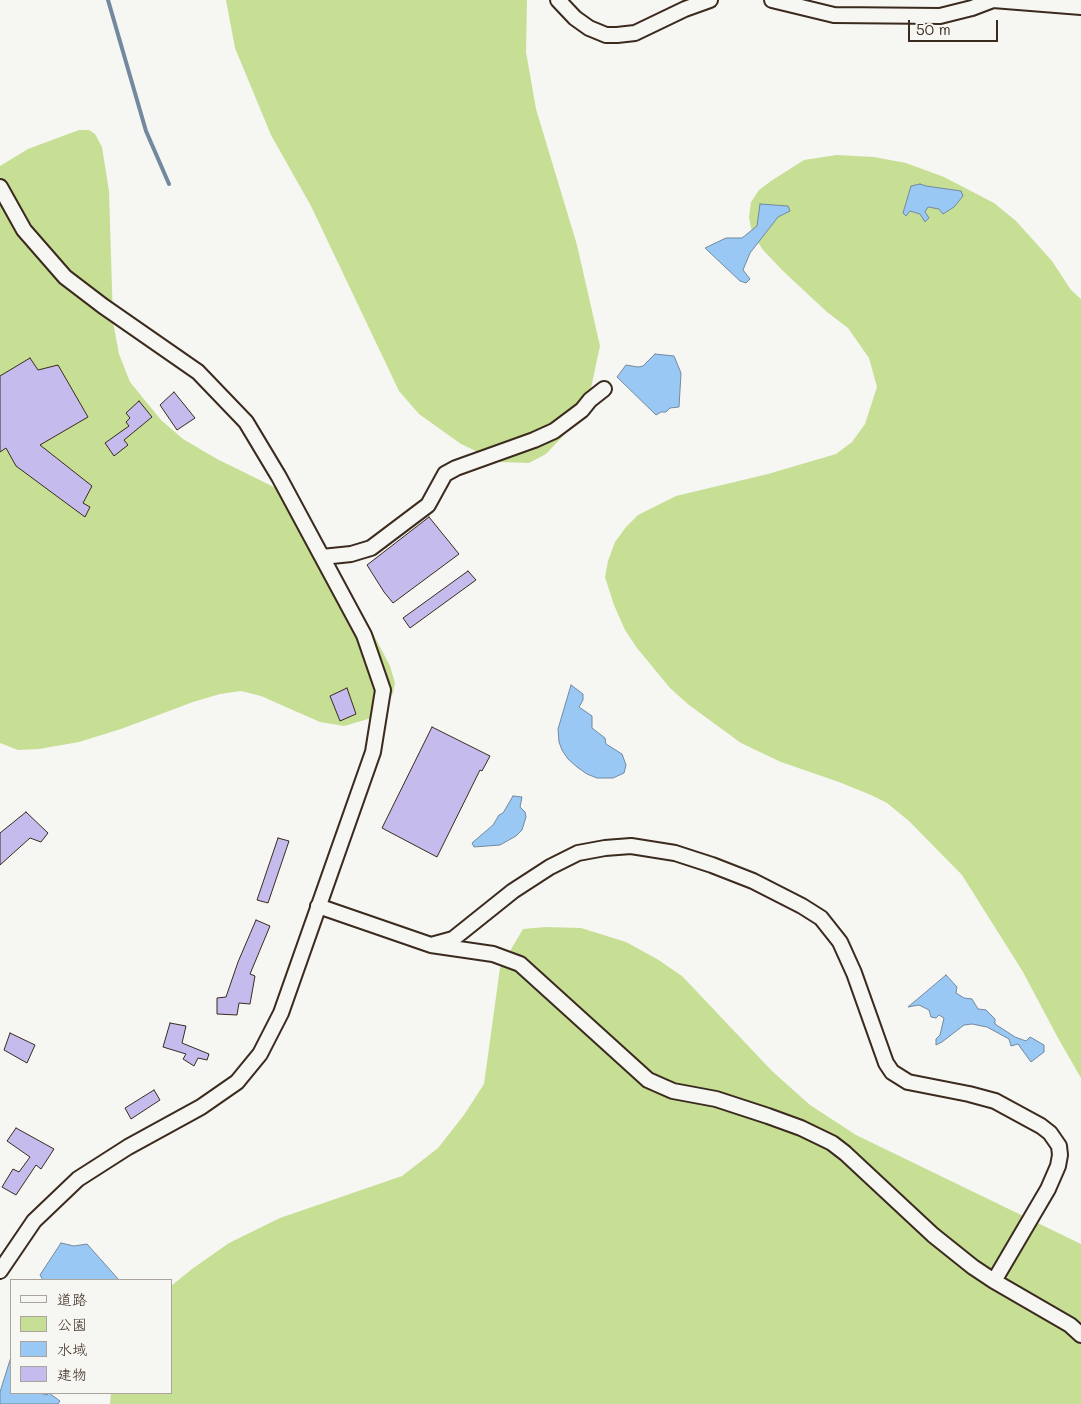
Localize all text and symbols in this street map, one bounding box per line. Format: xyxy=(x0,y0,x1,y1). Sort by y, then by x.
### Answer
scale bar xyxy=(911,10,1001,42)
text: 50 m xyxy=(916,19,951,39)
legend xyxy=(10,1279,172,1394)
text: 道路 xyxy=(57,1289,87,1309)
text: 公園 xyxy=(57,1314,87,1334)
text: 水域 xyxy=(57,1339,87,1359)
text: 建物 xyxy=(57,1364,87,1384)

